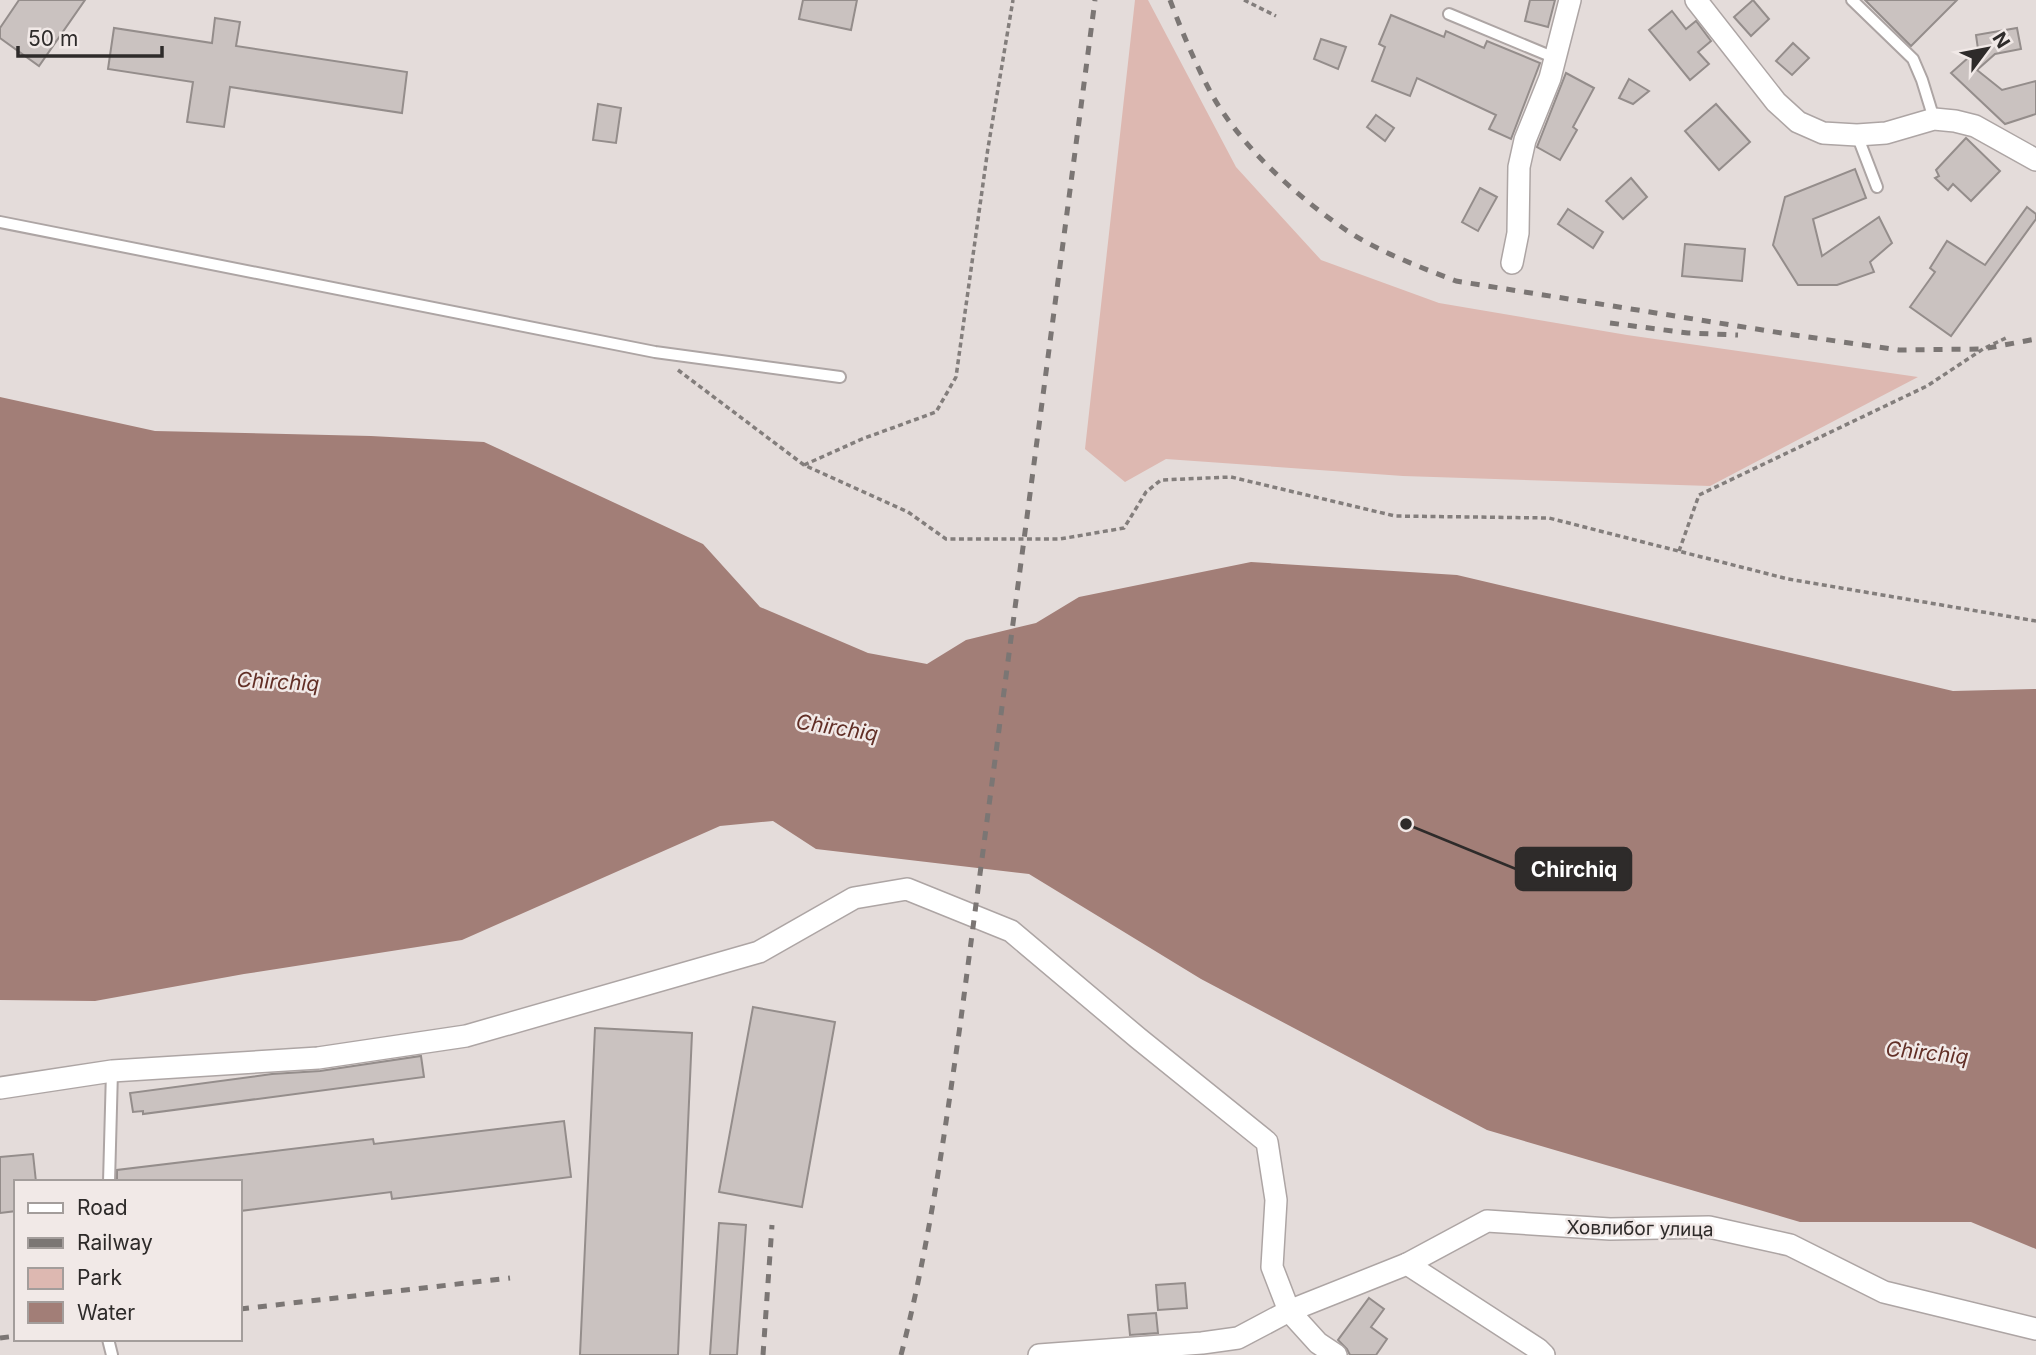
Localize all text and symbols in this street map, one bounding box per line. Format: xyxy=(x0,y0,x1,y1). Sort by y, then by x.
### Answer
scale bar xyxy=(18,14,161,58)
north arrow xyxy=(1952,14,2022,84)
text: 50 m xyxy=(28,26,78,51)
text: N xyxy=(1987,28,2015,52)
water label: Chirchiq xyxy=(236,667,320,696)
water label: Chirchiq xyxy=(794,709,880,746)
callout: Chirchiq xyxy=(1516,848,1631,890)
text: Chirchiq xyxy=(1531,857,1617,882)
water label: Chirchiq xyxy=(1885,1036,1970,1069)
legend xyxy=(14,1180,242,1341)
text: Road xyxy=(77,1195,128,1220)
street label: Ховлибог улица xyxy=(1566,1216,1714,1241)
text: Railway xyxy=(77,1230,153,1255)
text: Park xyxy=(77,1265,122,1290)
text: Water xyxy=(77,1300,135,1325)

